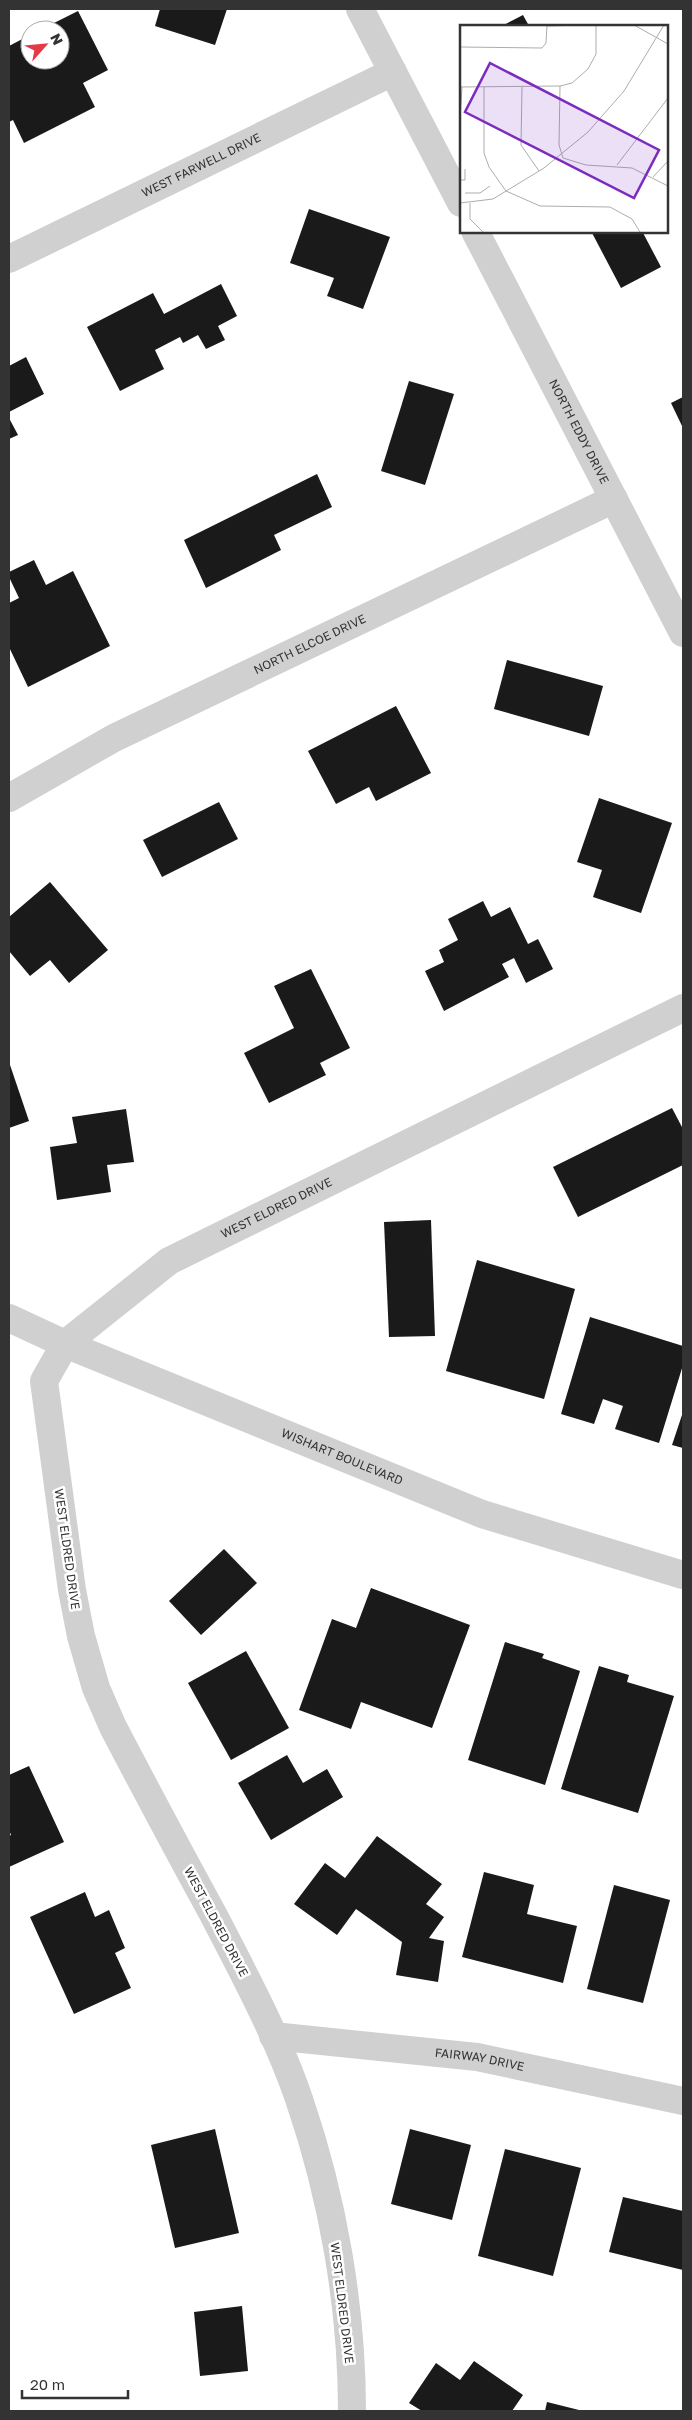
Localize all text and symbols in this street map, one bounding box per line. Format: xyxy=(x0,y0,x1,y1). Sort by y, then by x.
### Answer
north arrow xyxy=(20,20,70,70)
inset map xyxy=(460,25,667,232)
text: N xyxy=(47,30,67,47)
street label: WEST FARWELL DRIVE xyxy=(139,129,263,200)
street label: NORTH EDDY DRIVE xyxy=(546,377,613,486)
street label: NORTH ELCOE DRIVE xyxy=(251,611,368,677)
street label: WEST ELDRED DRIVE xyxy=(218,1174,334,1241)
street label: WISHART BOULEVARD xyxy=(279,1425,405,1488)
street label: WEST ELDRED DRIVE xyxy=(52,1487,83,1610)
street label: WEST ELDRED DRIVE xyxy=(181,1864,252,1979)
street label: FAIRWAY DRIVE xyxy=(434,2045,526,2074)
street label: WEST ELDRED DRIVE xyxy=(328,2241,357,2364)
scale bar xyxy=(22,2368,129,2400)
text: 20 m xyxy=(30,2375,65,2393)

